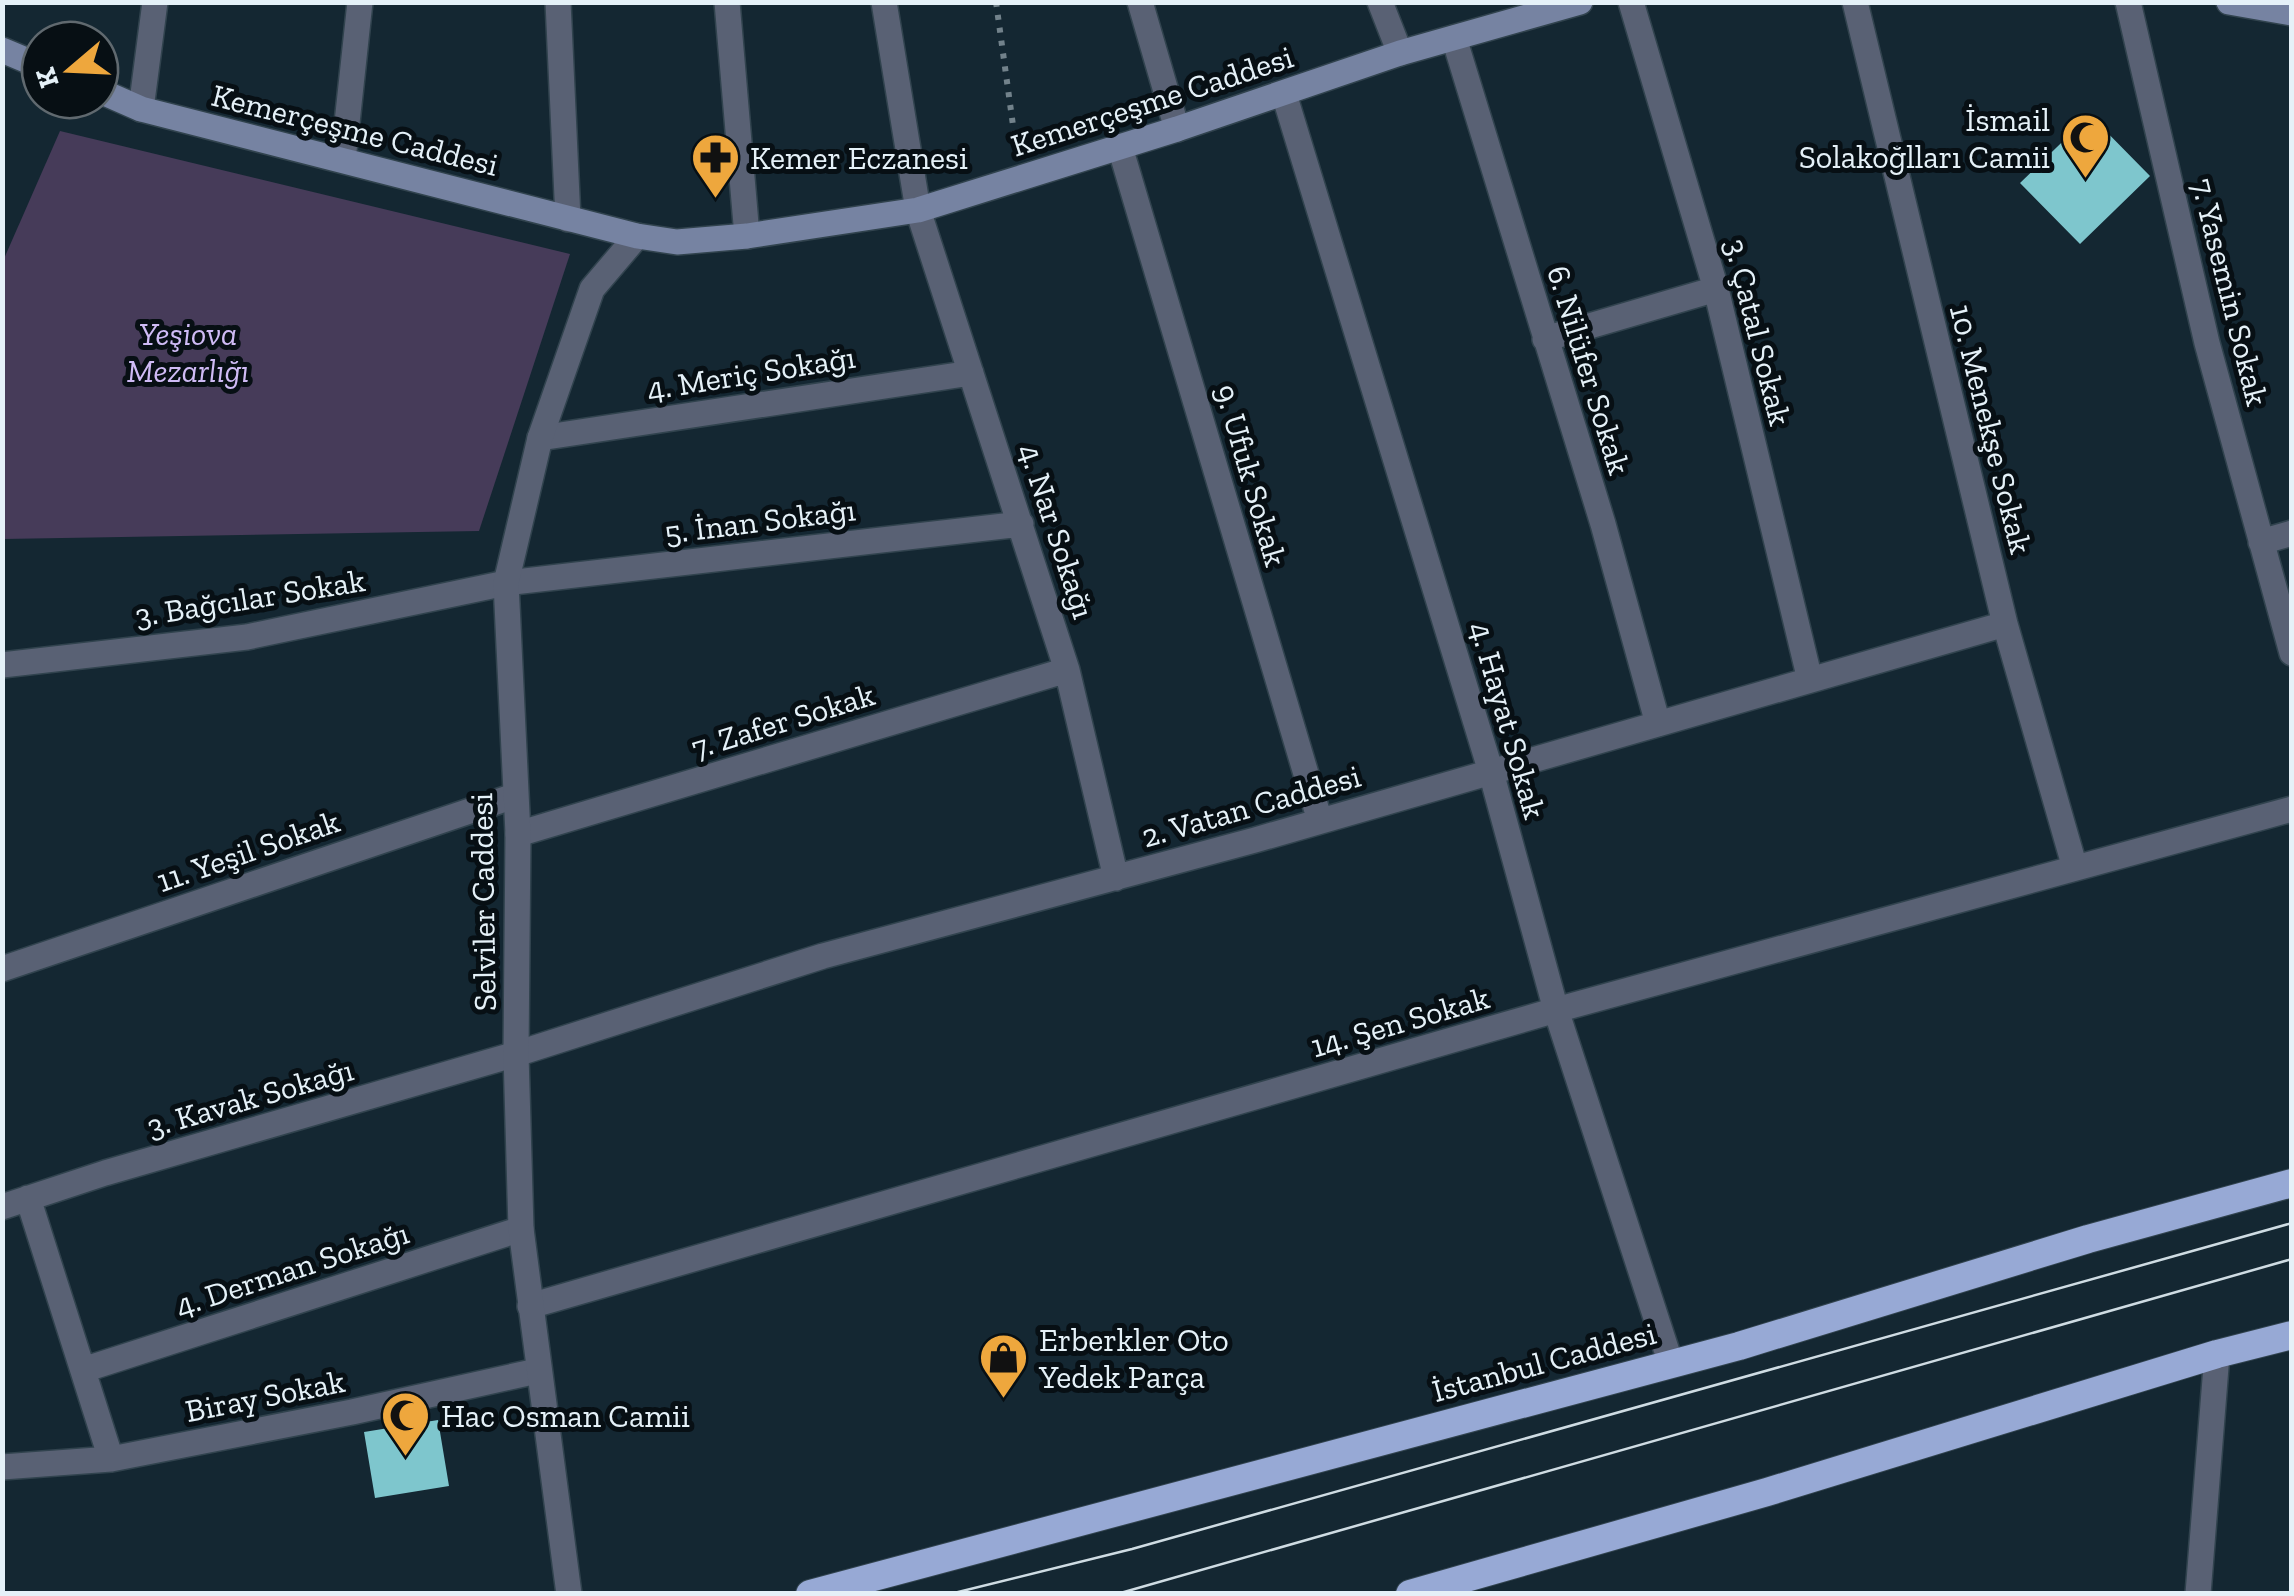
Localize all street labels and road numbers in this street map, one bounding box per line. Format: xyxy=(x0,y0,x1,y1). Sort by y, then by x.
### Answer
street label: Kemerçeşme Caddesi xyxy=(1006,37,1298,165)
street label: Kemerçeşme Caddesi xyxy=(208,76,502,184)
street label: 7. Yasemin Sokak xyxy=(2183,174,2277,410)
street label: 3. Çatal Sokak xyxy=(1716,235,1800,430)
street label: 6. Nilüfer Sokak xyxy=(1539,261,1639,479)
street label: 10. Menekşe Sokak xyxy=(1942,300,2040,558)
street label: 4. Meriç Sokağı xyxy=(644,338,858,408)
street label: 9. Ufuk Sokak xyxy=(1207,380,1295,571)
street label: 4. Nar Sokağı xyxy=(1011,439,1103,623)
street label: 5. İnan Sokağı xyxy=(662,490,858,552)
street label: 3. Bağcılar Sokak xyxy=(132,561,368,635)
street label: 4. Hayat Sokak xyxy=(1462,617,1554,823)
street label: 7. Zafer Sokak xyxy=(687,675,879,767)
street label: 2. Vatan Caddesi xyxy=(1137,757,1365,855)
street label: Selviler Caddesi xyxy=(462,792,504,1012)
street label: 11. Yeşil Sokak xyxy=(152,802,345,900)
street label: 14. Şen Sokak xyxy=(1307,978,1494,1066)
street label: 3. Kavak Sokağı xyxy=(143,1050,358,1146)
street label: 4. Derman Sokağı xyxy=(171,1213,413,1325)
street label: İstanbul Caddesi xyxy=(1428,1314,1660,1410)
street label: Biray Sokak xyxy=(182,1362,348,1430)

